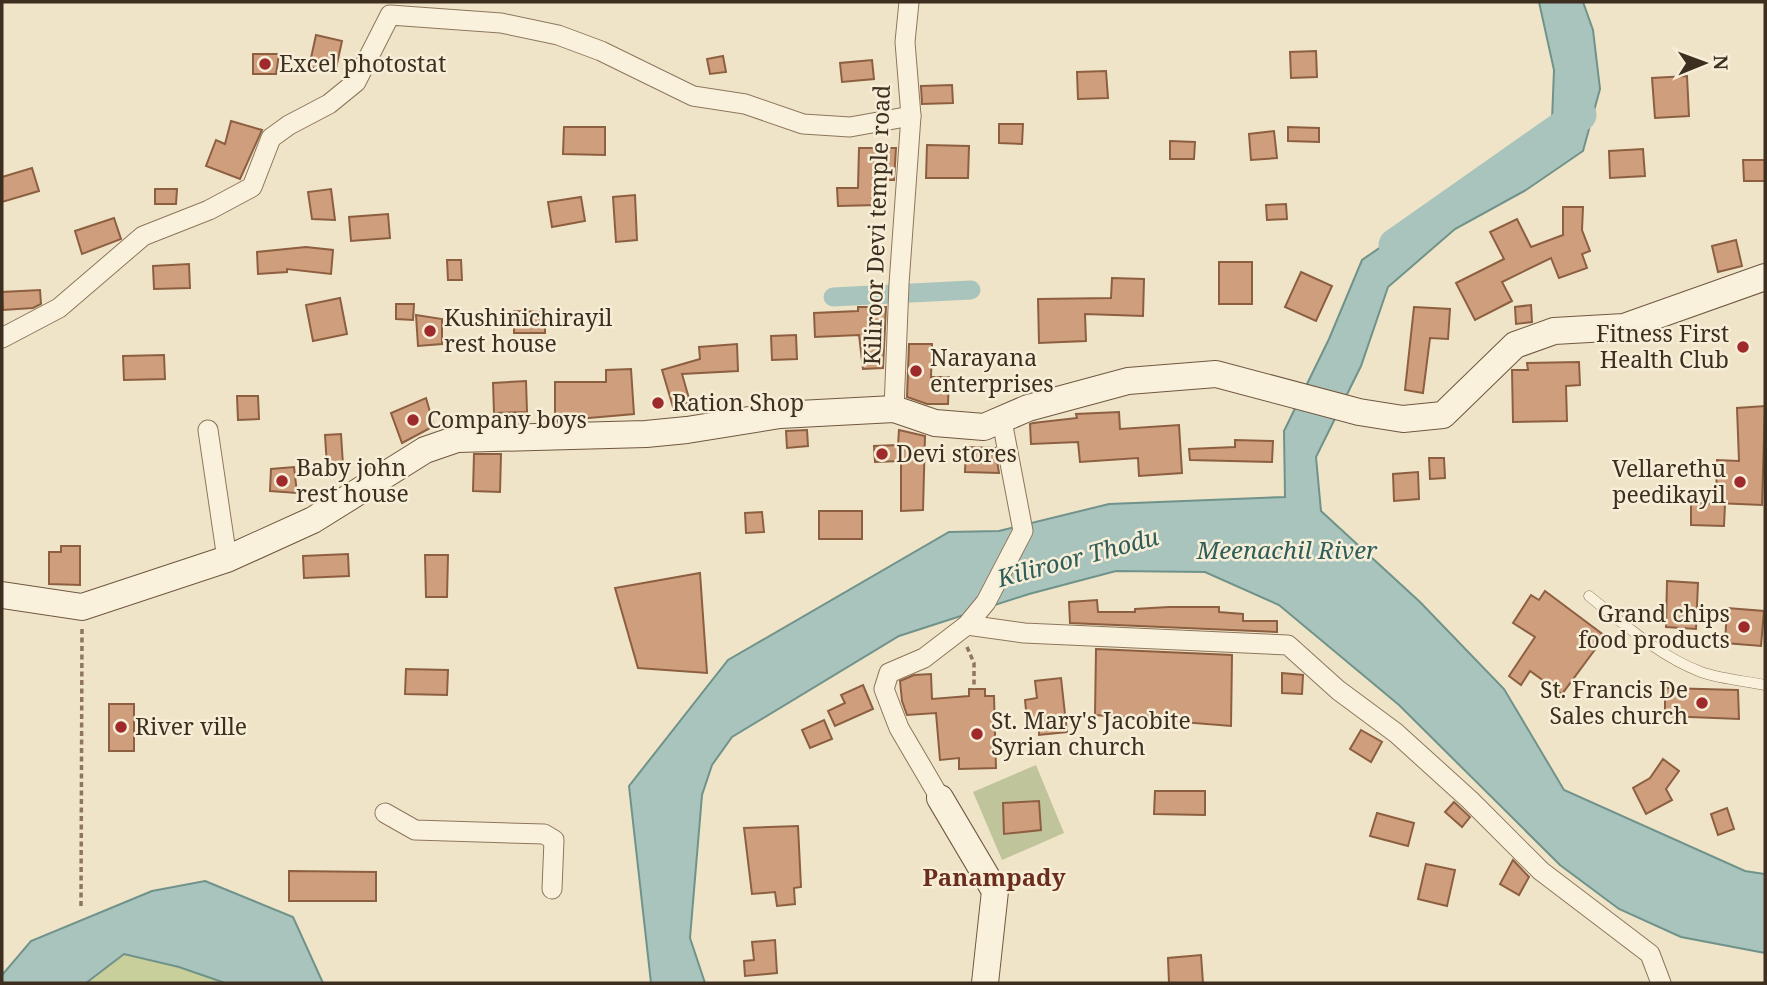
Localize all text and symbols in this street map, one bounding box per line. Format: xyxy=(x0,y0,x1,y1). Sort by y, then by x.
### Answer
north arrow xyxy=(1669,28,1739,98)
place label: Excel photostat xyxy=(279,47,446,79)
text: N xyxy=(1708,55,1734,70)
marker: Excel photostat xyxy=(257,56,273,72)
street label: Kiliroor Devi temple road xyxy=(855,84,897,366)
place label: Kushinichirayil rest house xyxy=(444,301,612,359)
place label: Fitness First Health Club xyxy=(1596,317,1729,375)
marker: Kushinichirayil rest house xyxy=(422,323,438,339)
marker: Fitness First Health Club xyxy=(1735,339,1751,355)
place label: Narayana enterprises xyxy=(930,341,1054,399)
marker: Narayana enterprises xyxy=(908,363,924,379)
place label: Ration Shop xyxy=(672,386,804,418)
marker: Ration Shop xyxy=(650,395,666,411)
place label: Company boys xyxy=(427,403,587,435)
marker: Company boys xyxy=(405,412,421,428)
place label: Devi stores xyxy=(896,437,1017,469)
marker: Devi stores xyxy=(874,446,890,462)
place label: Baby john rest house xyxy=(296,451,409,509)
place label: Vellarethu peedikayil xyxy=(1612,452,1726,510)
marker: Baby john rest house xyxy=(274,473,290,489)
marker: Vellarethu peedikayil xyxy=(1732,474,1748,490)
water label: Kiliroor Thodu xyxy=(992,519,1162,594)
water label: Meenachil River xyxy=(1196,533,1378,566)
place label: Grand chips food products xyxy=(1578,597,1730,655)
marker: Grand chips food products xyxy=(1736,619,1752,635)
place label: St. Francis De Sales church xyxy=(1540,673,1688,731)
marker: St. Francis De Sales church xyxy=(1694,695,1710,711)
place label: St. Mary's Jacobite Syrian church xyxy=(991,704,1191,762)
place label: River ville xyxy=(135,710,247,742)
marker: River ville xyxy=(113,719,129,735)
marker: St. Mary's Jacobite Syrian church xyxy=(969,726,985,742)
district label: Panampady xyxy=(922,860,1066,893)

